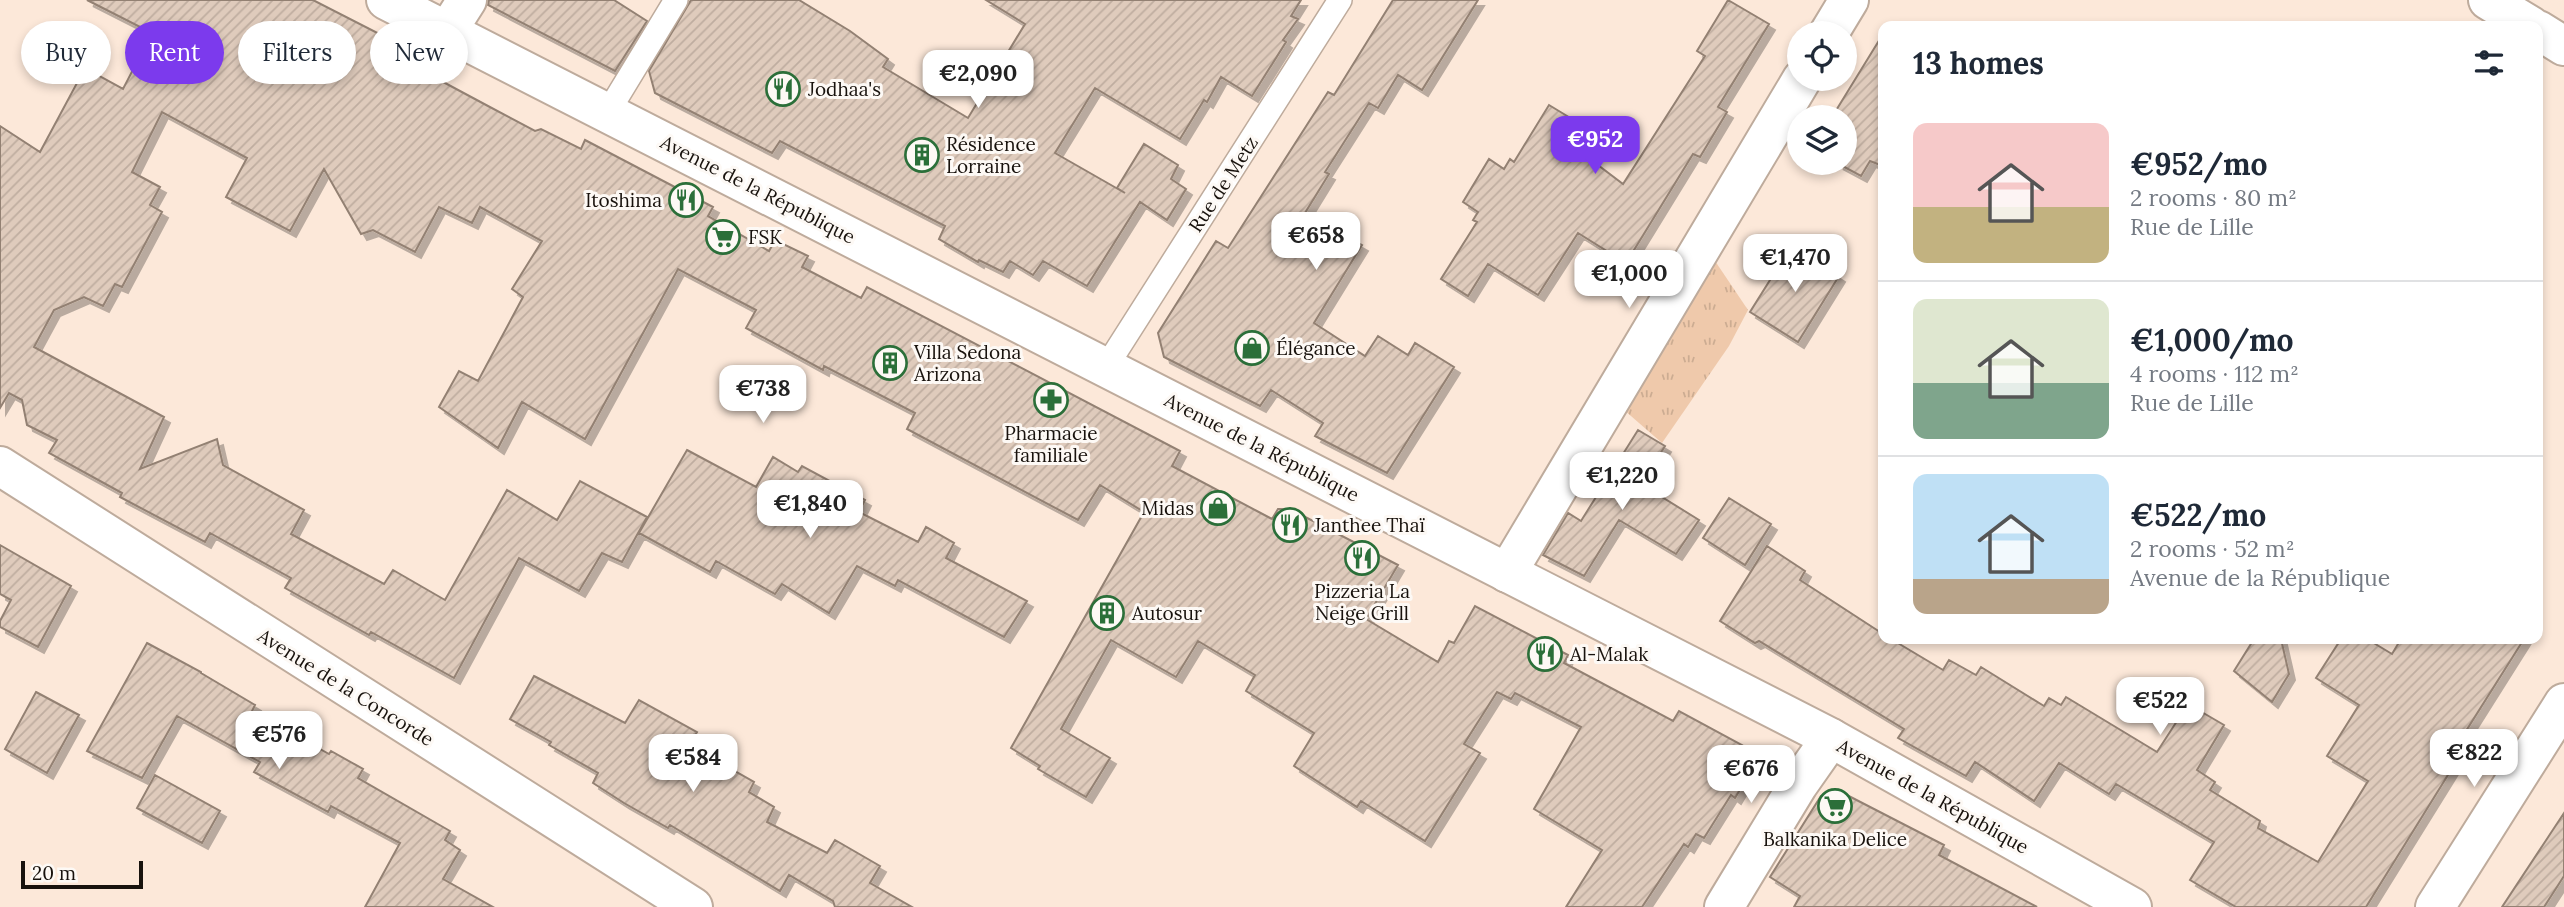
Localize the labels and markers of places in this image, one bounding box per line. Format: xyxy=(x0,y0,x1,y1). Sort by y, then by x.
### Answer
pin: €2,090 xyxy=(921,50,1035,110)
restaurant icon: Jodhaa's xyxy=(764,70,802,108)
place label: Jodhaa's xyxy=(807,77,881,101)
pin: €952 xyxy=(1554,116,1636,176)
place label: Résidence Lorraine xyxy=(946,132,1036,178)
building icon: Résidence Lorraine xyxy=(903,136,941,174)
restaurant icon: Itoshima xyxy=(667,181,705,219)
place label: Itoshima xyxy=(585,188,662,212)
pin: €658 xyxy=(1275,212,1357,272)
supermarket icon: FSK xyxy=(704,218,742,256)
place label: FSK xyxy=(748,225,782,249)
pin: €1,470 xyxy=(1738,234,1852,294)
pin: €1,000 xyxy=(1572,250,1686,310)
shop icon: Élégance xyxy=(1233,329,1271,367)
place label: Élégance xyxy=(1276,336,1355,360)
place label: Villa Sedona Arizona xyxy=(913,340,1022,386)
building icon: Villa Sedona Arizona xyxy=(871,344,909,382)
pin: €738 xyxy=(722,366,804,425)
pharmacy icon: Pharmacie familiale xyxy=(1032,381,1070,419)
place label: Pharmacie familiale xyxy=(1004,421,1098,467)
pin: €1,220 xyxy=(1565,452,1679,512)
pin: €1,840 xyxy=(753,480,867,540)
shop icon: Midas xyxy=(1199,489,1237,527)
place label: Midas xyxy=(1141,496,1194,520)
restaurant icon: Janthee Thaï xyxy=(1271,506,1309,544)
place label: Janthee Thaï xyxy=(1313,513,1426,537)
restaurant icon: Pizzeria La Neige Grill xyxy=(1343,539,1381,577)
place label: Pizzeria La Neige Grill xyxy=(1314,579,1410,625)
building icon: Autosur xyxy=(1088,594,1126,632)
place label: Autosur xyxy=(1131,601,1203,625)
restaurant icon: Al-Malak xyxy=(1526,635,1564,673)
place label: Al-Malak xyxy=(1569,642,1649,666)
pin: €522 xyxy=(2119,678,2201,737)
pin: €576 xyxy=(238,712,320,771)
pin: €822 xyxy=(2433,730,2515,789)
pin: €584 xyxy=(652,734,734,794)
pin: €676 xyxy=(1710,746,1792,805)
supermarket icon: Balkanika Delice xyxy=(1816,787,1854,825)
place label: Balkanika Delice xyxy=(1763,827,1907,851)

